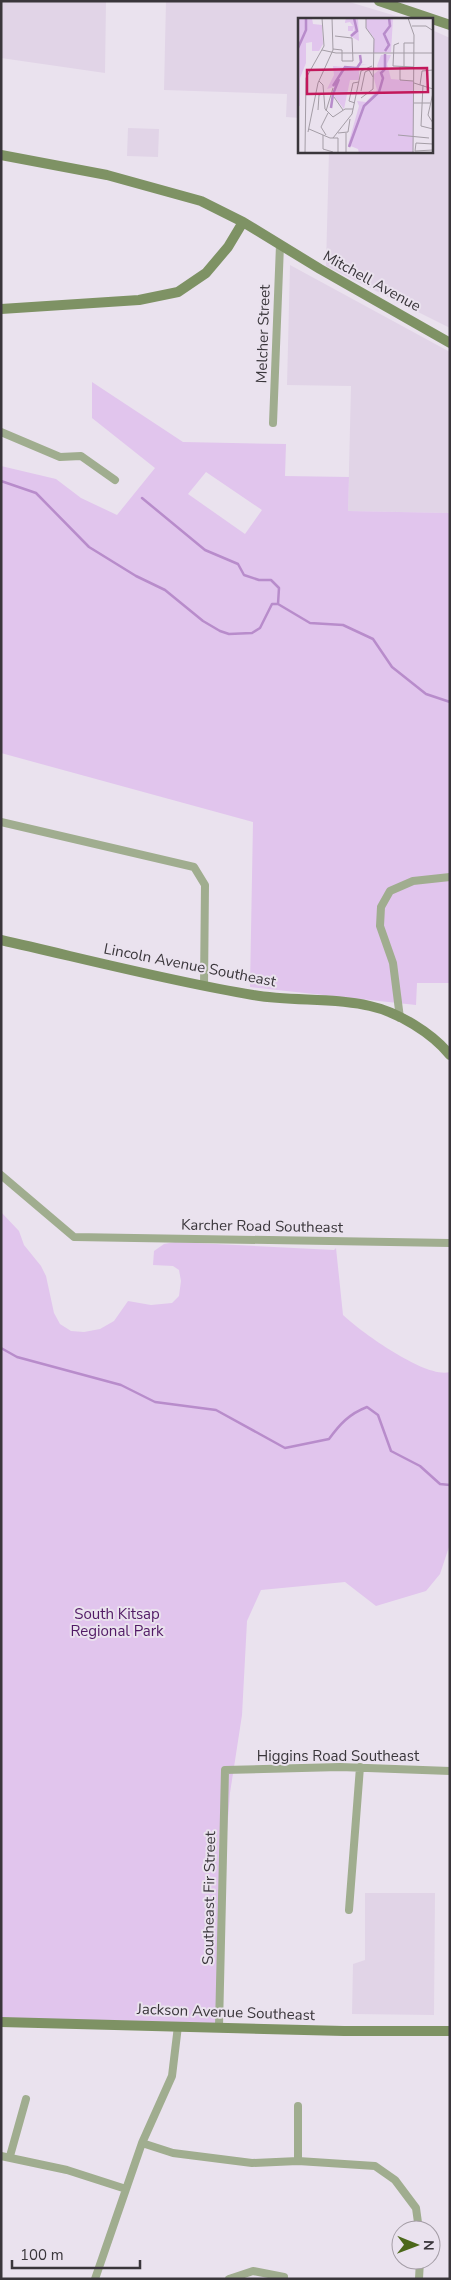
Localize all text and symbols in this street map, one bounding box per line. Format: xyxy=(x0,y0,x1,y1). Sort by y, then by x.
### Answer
inset map xyxy=(298,18,434,152)
street label: Mitchell Avenue xyxy=(320,246,424,316)
street label: Melcher Street xyxy=(251,284,275,384)
street label: Lincoln Avenue Southeast xyxy=(102,938,279,992)
street label: Karcher Road Southeast xyxy=(181,1215,344,1237)
park label: South Kitsap Regional Park xyxy=(70,1604,164,1641)
street label: Higgins Road Southeast xyxy=(257,1746,420,1766)
street label: Southeast Fir Street xyxy=(198,1830,220,1965)
street label: Jackson Avenue Southeast xyxy=(136,1999,316,2025)
north arrow xyxy=(391,2220,441,2270)
scale bar xyxy=(12,2238,140,2270)
text: N xyxy=(419,2240,438,2251)
text: 100 m xyxy=(20,2245,64,2265)

